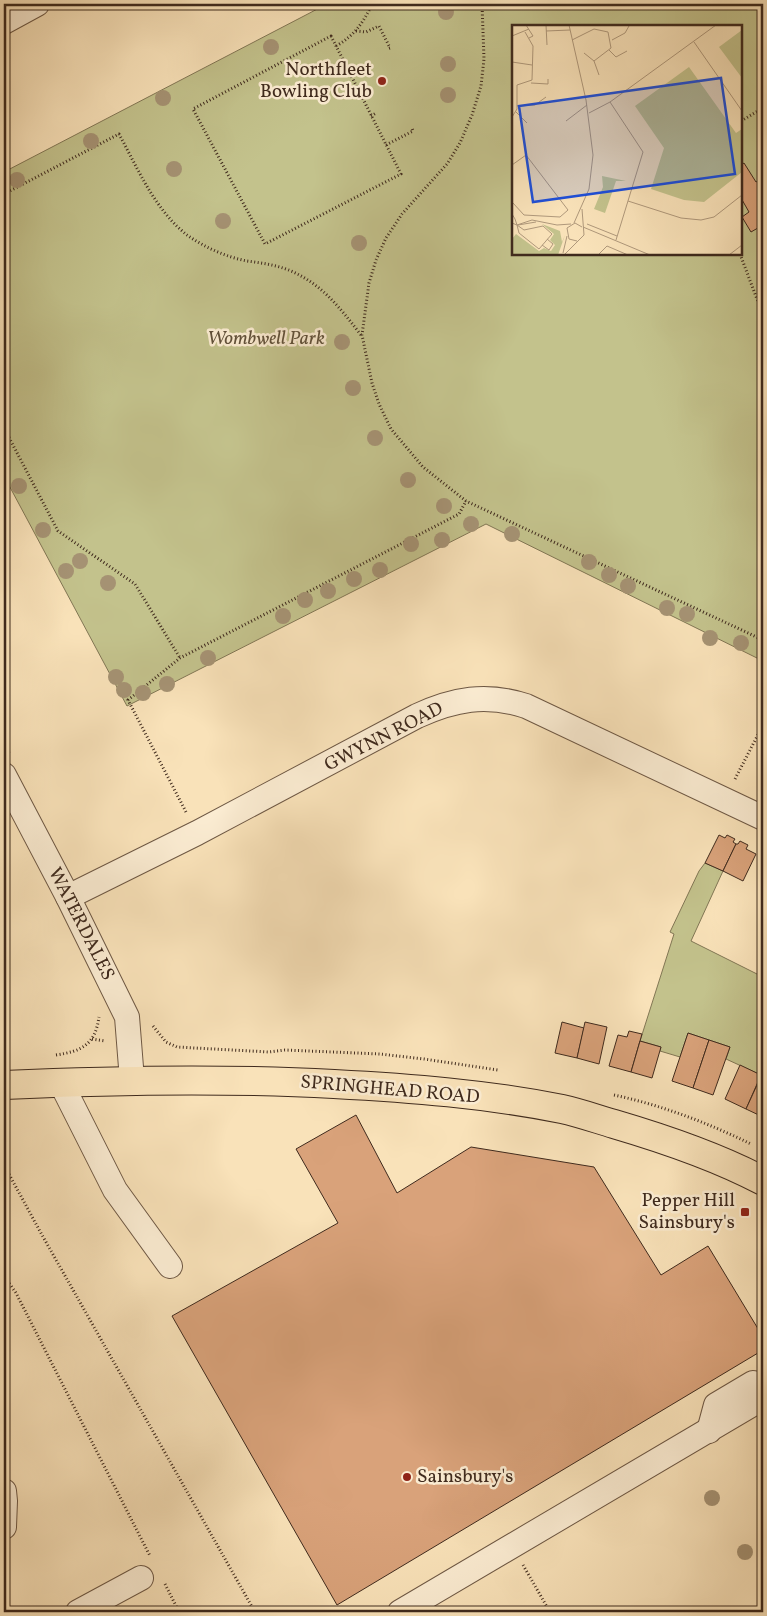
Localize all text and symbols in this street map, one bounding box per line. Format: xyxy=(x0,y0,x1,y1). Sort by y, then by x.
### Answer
inset map xyxy=(512,25,742,255)
place label: Northfleet Bowling Club xyxy=(260,57,372,105)
marker: Northfleet Bowling Club xyxy=(376,75,388,87)
park label: Wombwell Park xyxy=(207,326,325,352)
street label: GWYNN ROAD xyxy=(320,696,448,778)
street label: WATERDALES xyxy=(41,863,121,985)
street label: SPRINGHEAD ROAD xyxy=(299,1069,481,1111)
place label: Pepper Hill Sainsbury's xyxy=(639,1188,735,1236)
marker: Pepper Hill Sainsbury's xyxy=(739,1206,751,1218)
place label: Sainsbury's xyxy=(417,1464,513,1490)
marker: Sainsbury's xyxy=(401,1471,413,1483)

